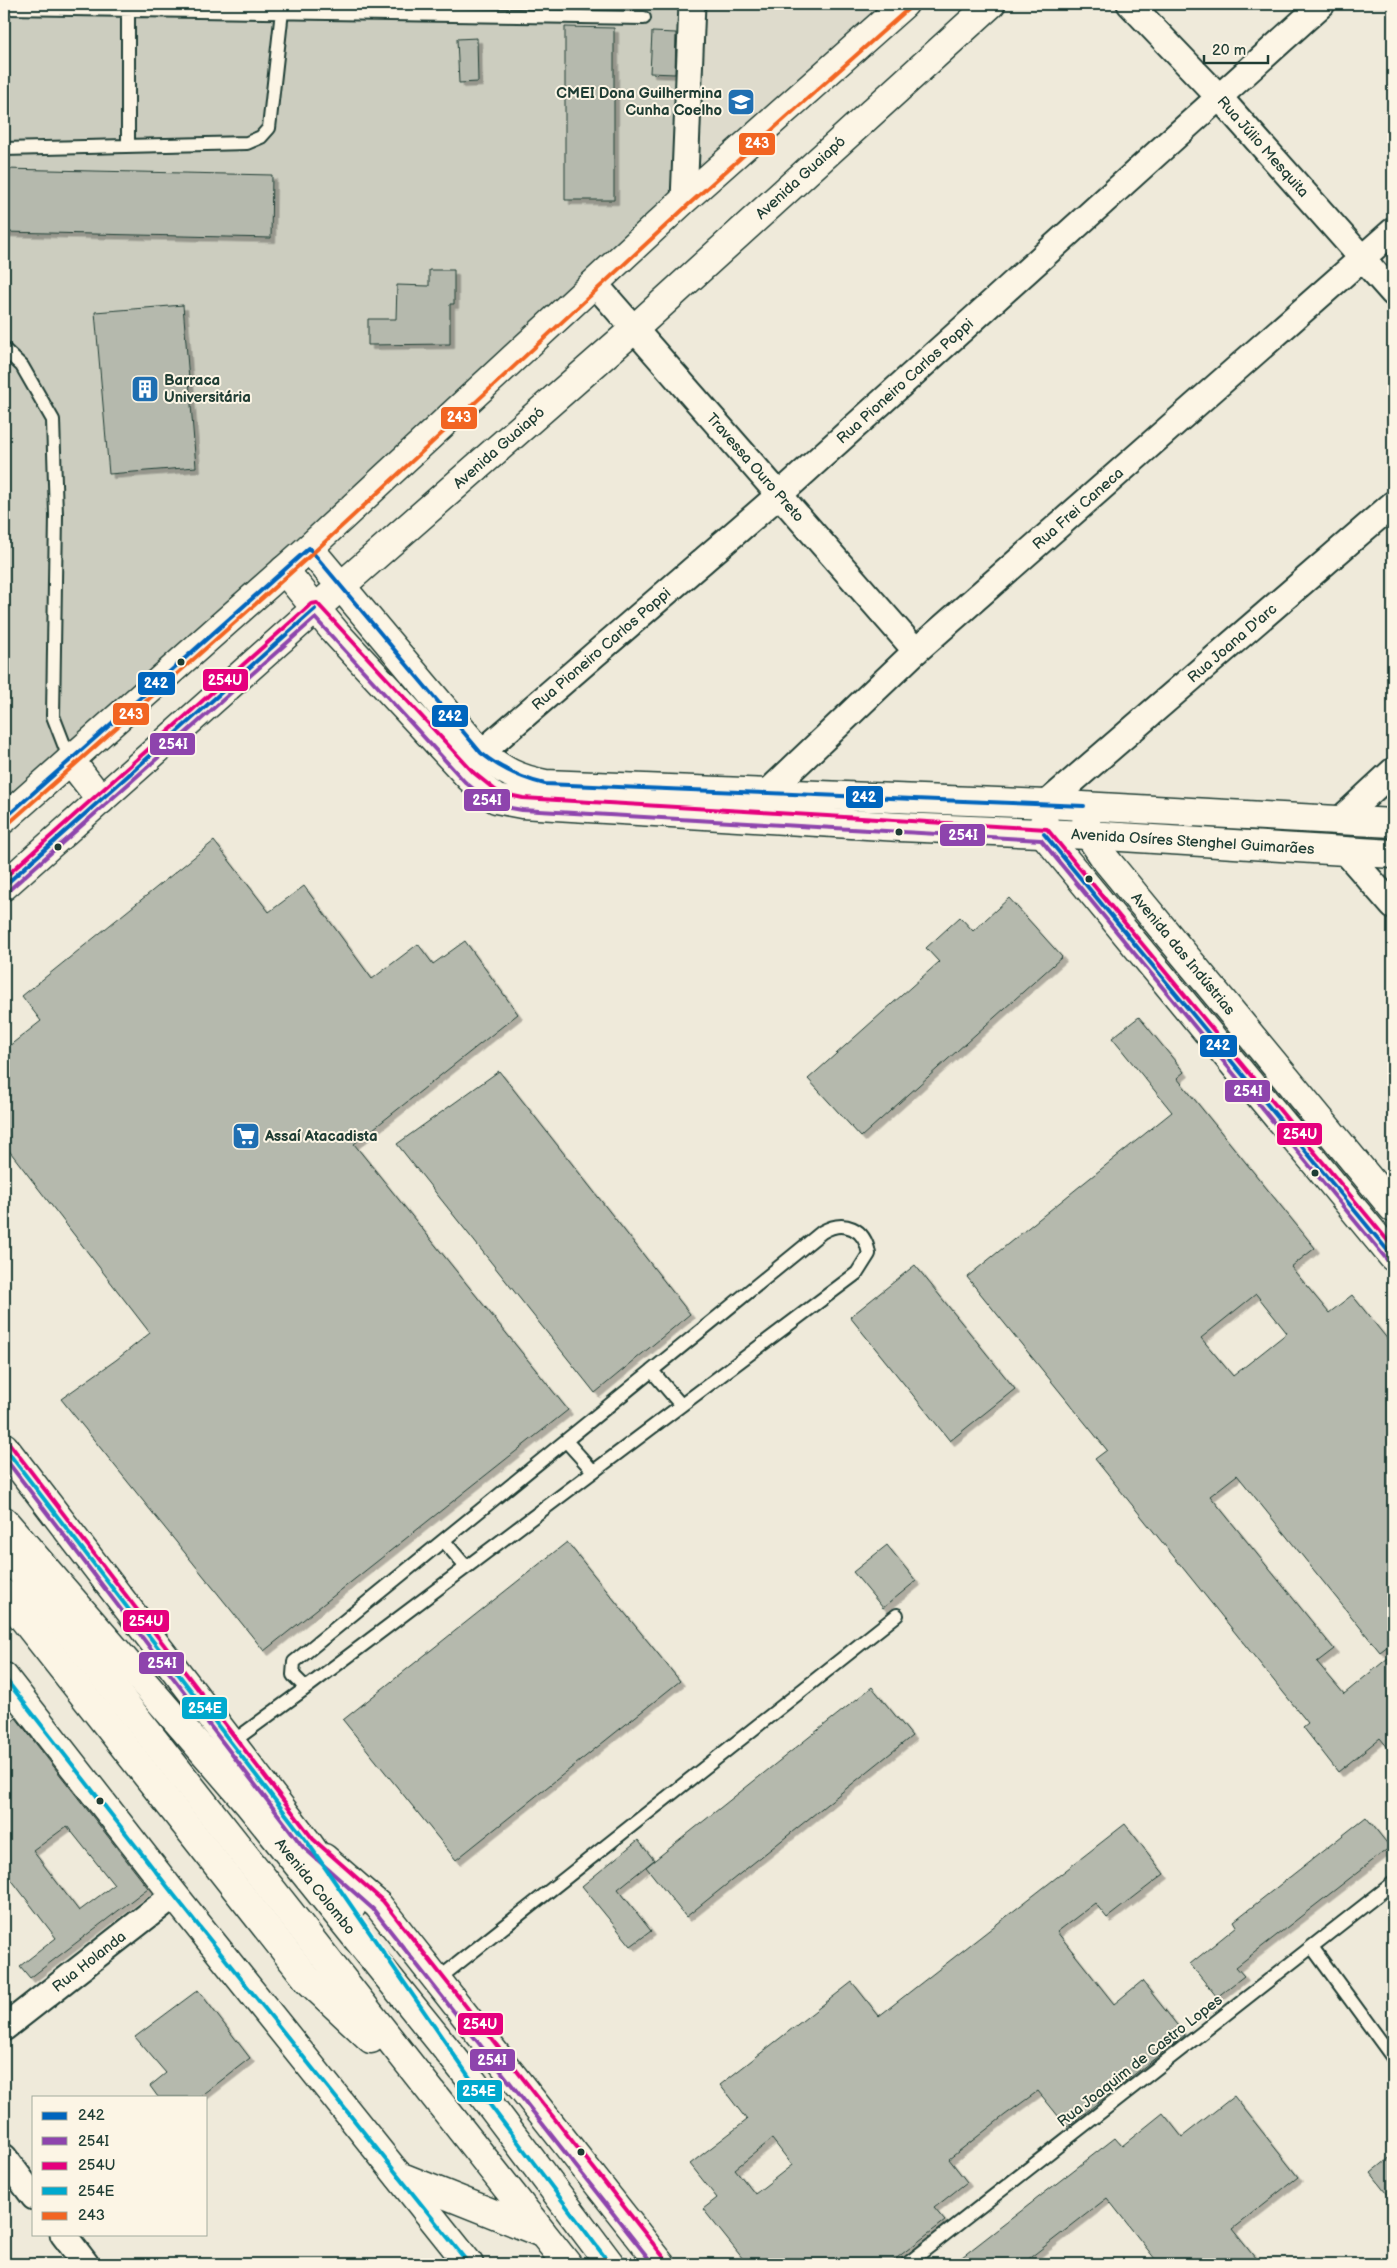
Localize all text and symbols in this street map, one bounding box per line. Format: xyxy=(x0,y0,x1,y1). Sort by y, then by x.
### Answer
scale bar xyxy=(1204,32,1268,64)
text: 20 m xyxy=(1212,41,1246,60)
place label: CMEI Dona Guilhermina Cunha Coelho xyxy=(556,84,722,120)
school or university icon: CMEI Dona Guilhermina Cunha Coelho xyxy=(726,87,756,117)
street label: Rua Júlio Mesquita xyxy=(1213,92,1313,201)
line badge: 243 xyxy=(738,132,776,156)
street label: Avenida Guaiapó xyxy=(751,132,849,223)
text: 243 xyxy=(745,135,769,152)
street label: Rua Pioneiro Carlos Poppi xyxy=(833,314,977,448)
place label: Barraca Universitária xyxy=(164,371,251,407)
building icon: Barraca Universitária xyxy=(130,374,160,404)
street label: Avenida Guaiapó xyxy=(449,403,548,493)
line badge: 243 xyxy=(440,406,478,430)
text: 243 xyxy=(447,409,471,426)
street label: Travessa Ouro Preto xyxy=(702,409,808,526)
street label: Rua Frei Caneca xyxy=(1028,463,1127,554)
street label: Rua Pioneiro Carlos Poppi xyxy=(528,584,675,714)
street label: Rua Joana D'arc xyxy=(1183,599,1281,687)
unlabelled marker xyxy=(176,657,186,667)
line badge: 254U xyxy=(202,668,249,692)
line badge: 242 xyxy=(137,671,176,696)
text: 254U xyxy=(208,672,242,689)
text: 242 xyxy=(144,675,169,692)
line badge: 243 xyxy=(112,702,150,726)
line badge: 242 xyxy=(431,704,469,728)
text: 243 xyxy=(119,706,143,723)
text: 242 xyxy=(438,708,463,725)
line badge: 254I xyxy=(149,732,196,756)
text: 254I xyxy=(158,736,188,753)
line badge: 242 xyxy=(845,785,884,809)
line badge: 254I xyxy=(463,788,511,812)
text: 242 xyxy=(852,789,877,806)
text: 254I xyxy=(472,792,502,809)
line badge: 254I xyxy=(939,823,986,847)
street label: Avenida Osíres Stenghel Guimarães xyxy=(1071,825,1316,859)
unlabelled marker xyxy=(894,827,904,837)
text: 254I xyxy=(948,827,978,844)
unlabelled marker xyxy=(53,842,63,852)
unlabelled marker xyxy=(1084,874,1094,884)
street label: Avenida das Indústrias xyxy=(1127,888,1240,1019)
line badge: 242 xyxy=(1199,1034,1238,1058)
text: 242 xyxy=(1206,1037,1231,1054)
line badge: 254I xyxy=(1224,1079,1271,1103)
text: 254I xyxy=(1233,1083,1263,1100)
supermarket icon: Assaí Atacadista xyxy=(231,1121,261,1151)
line badge: 254U xyxy=(1276,1122,1323,1146)
text: 254U xyxy=(1283,1126,1317,1143)
place label: Assaí Atacadista xyxy=(264,1127,378,1146)
unlabelled marker xyxy=(1310,1168,1320,1178)
line badge: 254U xyxy=(122,1609,170,1633)
text: 254U xyxy=(129,1613,163,1630)
line badge: 254I xyxy=(138,1651,185,1675)
text: 254I xyxy=(147,1655,177,1672)
line badge: 254E xyxy=(181,1696,228,1720)
text: 254E xyxy=(188,1700,222,1717)
unlabelled marker xyxy=(95,1796,105,1806)
street label: Avenida Colombo xyxy=(271,1834,360,1938)
street label: Rua Holanda xyxy=(48,1927,130,1996)
street label: Rua Joaquim de Castro Lopes xyxy=(1054,1990,1227,2131)
line badge: 254U xyxy=(457,2012,504,2036)
text: 254U xyxy=(463,2016,497,2033)
line badge: 254I xyxy=(469,2048,516,2072)
text: 254I xyxy=(477,2052,507,2069)
line badge: 254E xyxy=(456,2079,503,2103)
text: 254E xyxy=(462,2083,496,2100)
legend xyxy=(32,2096,208,2236)
text: 242 xyxy=(78,2106,105,2125)
text: 254I xyxy=(78,2132,110,2151)
unlabelled marker xyxy=(576,2147,586,2157)
text: 254U xyxy=(78,2156,116,2175)
text: 254E xyxy=(78,2182,115,2201)
text: 243 xyxy=(78,2206,105,2225)

